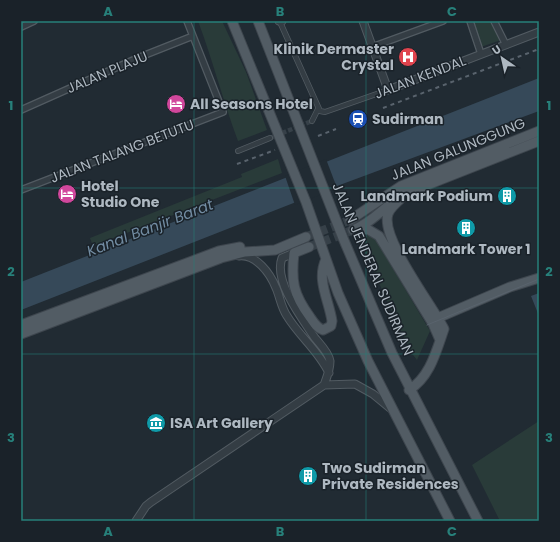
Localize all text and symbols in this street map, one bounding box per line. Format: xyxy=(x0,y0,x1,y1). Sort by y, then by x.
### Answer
text: A xyxy=(103,2,113,21)
text: B xyxy=(276,2,285,21)
text: C xyxy=(447,2,457,21)
north arrow xyxy=(482,38,522,78)
place label: Klinik Dermaster Crystal xyxy=(274,39,394,75)
text: U xyxy=(489,41,504,59)
street label: JALAN PLAJU xyxy=(63,46,151,98)
hospital icon: Klinik Dermaster Crystal xyxy=(397,46,419,68)
street label: JALAN KENDAL xyxy=(371,50,469,104)
hotel icon: All Seasons Hotel xyxy=(165,93,187,115)
place label: All Seasons Hotel xyxy=(190,94,313,114)
text: 1 xyxy=(9,96,13,115)
text: 1 xyxy=(547,96,551,115)
station icon: Sudirman xyxy=(347,108,369,130)
place label: Sudirman xyxy=(372,109,443,129)
street label: JALAN GALUNGGUNG xyxy=(388,113,528,185)
street label: JALAN TALANG BETUTU xyxy=(47,114,197,188)
place label: Hotel Studio One xyxy=(81,176,160,212)
street label: JALAN JENDERAL SUDIRMAN xyxy=(327,179,419,359)
hotel icon: Hotel Studio One xyxy=(56,183,78,205)
building icon: Landmark Podium xyxy=(496,185,518,207)
place label: Landmark Podium xyxy=(360,186,493,206)
water label: Kanal Banjir Barat xyxy=(84,194,217,261)
building icon: Landmark Tower 1 xyxy=(455,217,477,239)
place label: Landmark Tower 1 xyxy=(401,239,531,259)
text: 2 xyxy=(7,262,15,281)
text: 2 xyxy=(545,262,553,281)
museum icon: ISA Art Gallery xyxy=(145,412,167,434)
place label: ISA Art Gallery xyxy=(170,413,273,433)
text: 3 xyxy=(7,428,15,447)
text: 3 xyxy=(545,428,553,447)
place label: Two Sudirman Private Residences xyxy=(322,458,459,494)
building icon: Two Sudirman Private Residences xyxy=(297,465,319,487)
text: A xyxy=(103,522,113,541)
text: B xyxy=(276,522,285,541)
text: C xyxy=(447,522,457,541)

